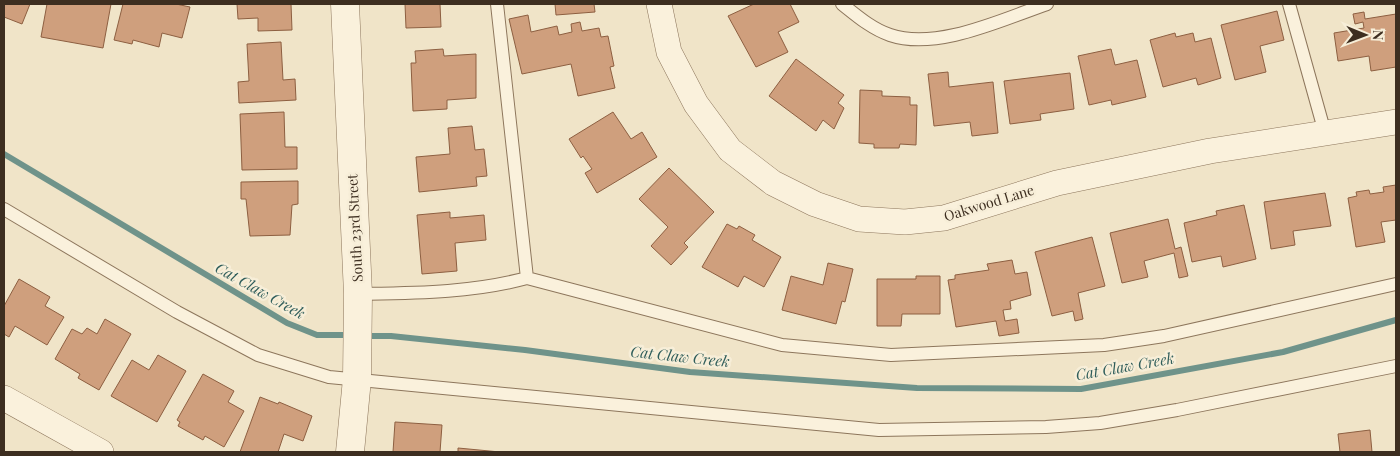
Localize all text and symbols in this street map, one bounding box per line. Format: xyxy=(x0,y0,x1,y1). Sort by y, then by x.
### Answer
north arrow xyxy=(1340,10,1390,60)
text: N xyxy=(1369,30,1388,40)
street label: South 23rd Street xyxy=(342,172,367,283)
street label: Oakwood Lane xyxy=(941,180,1036,225)
water label: Cat Claw Creek xyxy=(212,257,309,323)
water label: Cat Claw Creek xyxy=(630,341,731,371)
water label: Cat Claw Creek xyxy=(1074,347,1176,385)

